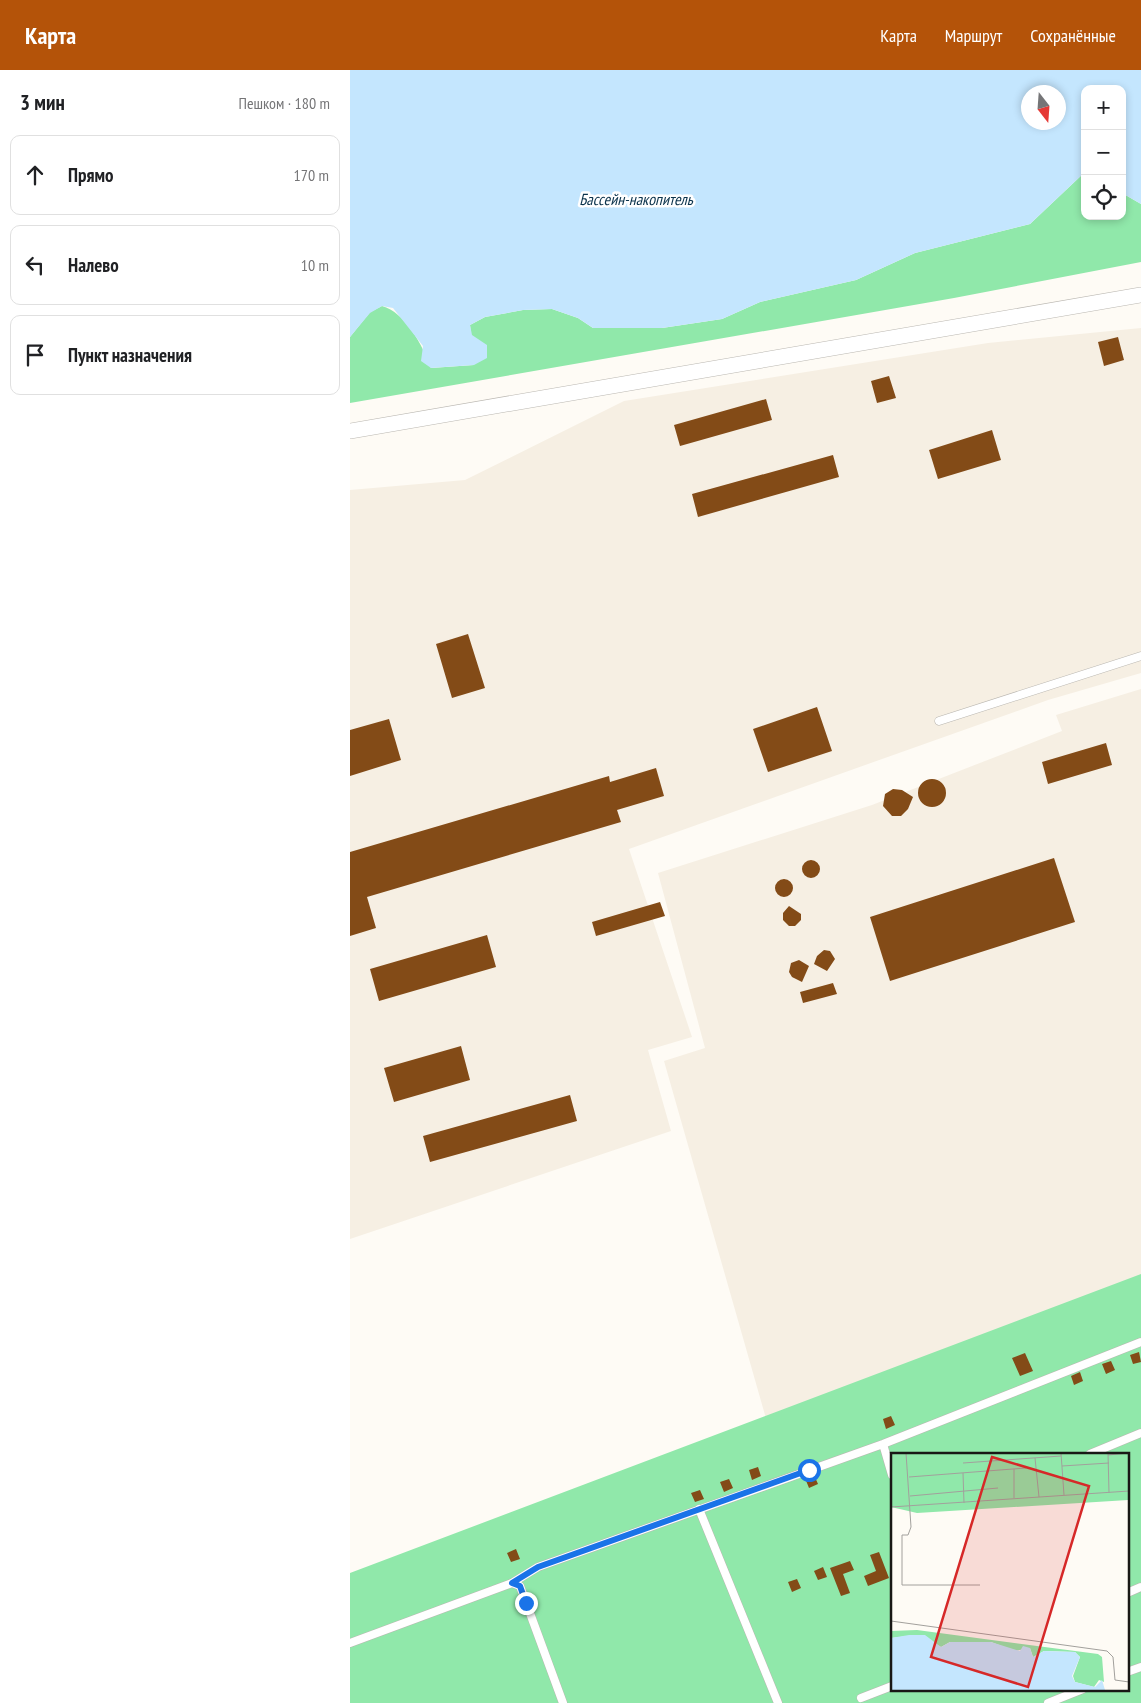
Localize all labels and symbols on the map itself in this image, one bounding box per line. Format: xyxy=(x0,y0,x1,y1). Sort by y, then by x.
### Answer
north arrow xyxy=(1021,85,1066,130)
water label: Бассейн-накопитель xyxy=(579,189,694,209)
inset map xyxy=(891,1453,1128,1690)
route start xyxy=(798,1459,821,1482)
route end xyxy=(515,1592,538,1615)

